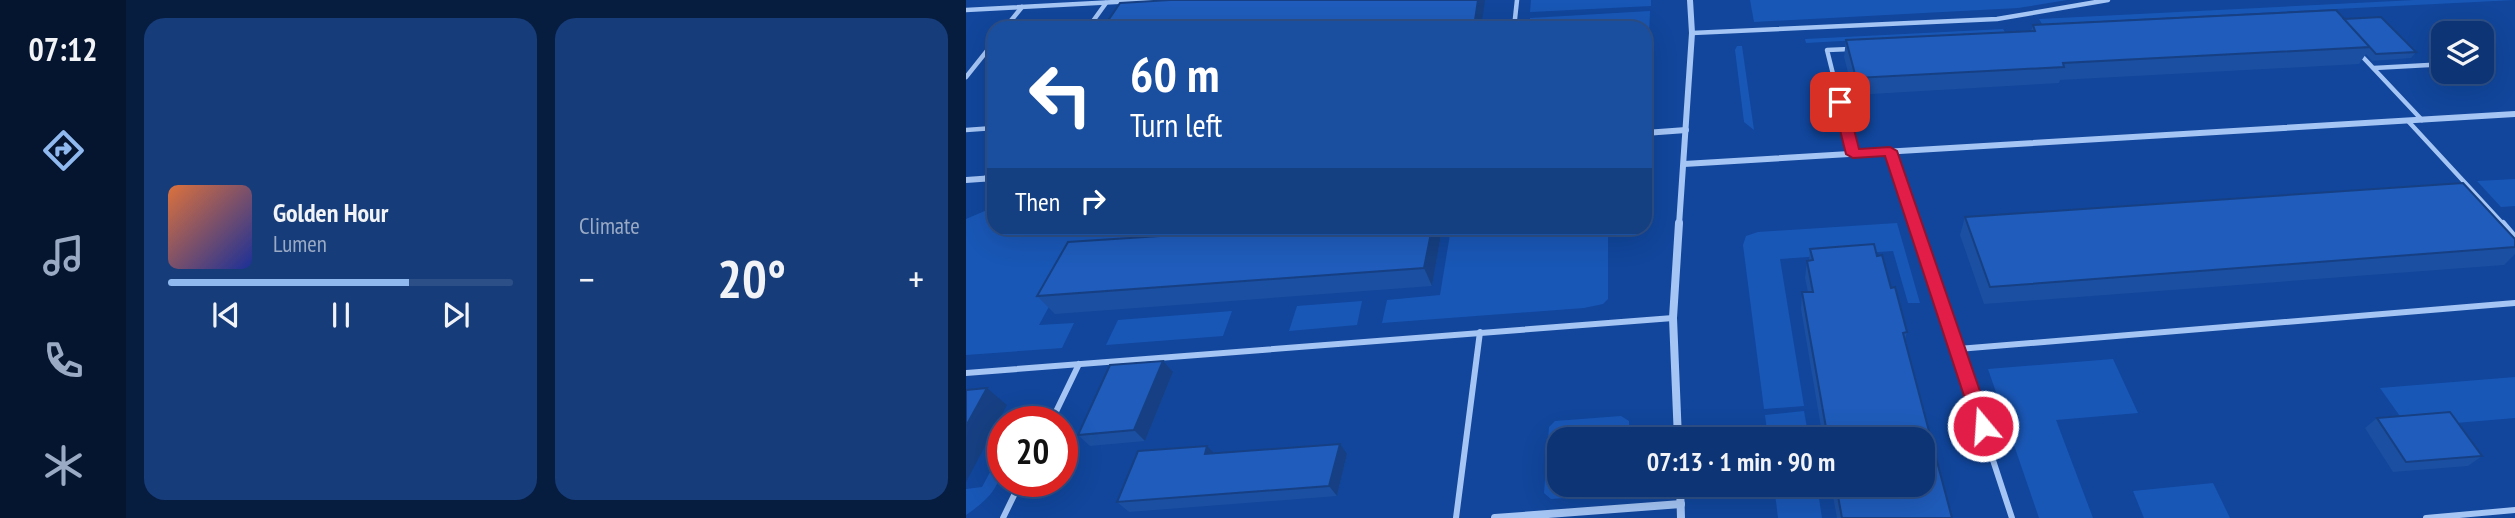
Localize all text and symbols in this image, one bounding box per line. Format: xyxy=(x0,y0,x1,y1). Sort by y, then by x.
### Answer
map controls xyxy=(2431,21,2494,84)
button: layers xyxy=(2431,21,2494,84)
text: 07:12 xyxy=(28,28,98,70)
text: 60 m xyxy=(1130,42,1219,106)
icon: left xyxy=(1015,49,1106,140)
pin xyxy=(1810,72,1870,132)
icon: arrive xyxy=(1821,83,1859,121)
text: Turn left xyxy=(1130,104,1222,146)
icon: directions xyxy=(39,126,88,175)
icon: right xyxy=(1074,182,1112,220)
text: Then xyxy=(1015,185,1060,218)
text: Golden Hour xyxy=(273,196,388,229)
text: Climate xyxy=(579,211,640,240)
text: Lumen xyxy=(273,229,327,258)
icon: music xyxy=(39,231,88,280)
text: 20° xyxy=(717,245,786,312)
text: − xyxy=(579,254,595,303)
text: + xyxy=(908,254,924,303)
icon: previous xyxy=(207,296,245,334)
icon: pause xyxy=(322,296,360,334)
icon: next xyxy=(437,296,475,334)
icon: phone xyxy=(39,336,88,385)
position arrow xyxy=(1946,389,2020,463)
speed limit sign: 20 xyxy=(987,406,1078,497)
icon: climate xyxy=(39,441,88,490)
text: 07:13 · 1 min · 90 m xyxy=(1647,445,1835,478)

